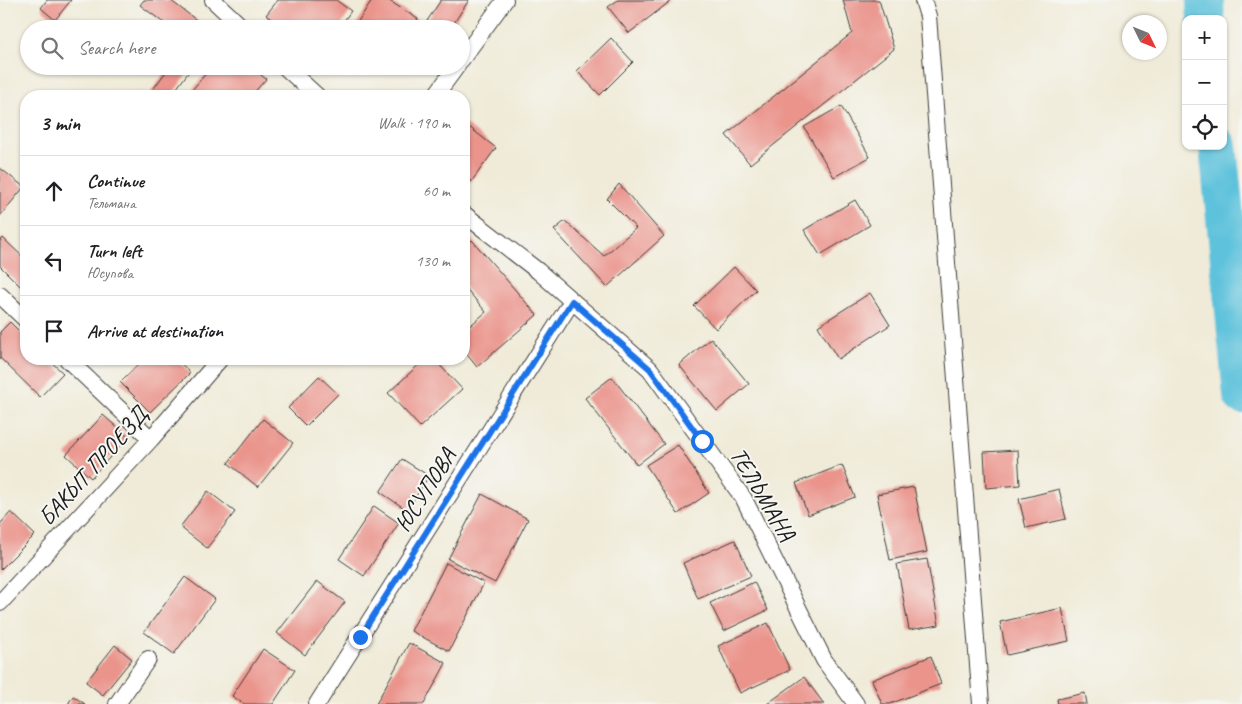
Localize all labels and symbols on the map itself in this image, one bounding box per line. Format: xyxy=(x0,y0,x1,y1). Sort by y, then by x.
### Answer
north arrow xyxy=(1122,15,1167,60)
street label: БАКЫТ ПРОЕЗД xyxy=(32,399,155,532)
route start xyxy=(691,430,714,453)
street label: ЮСУПОВА xyxy=(388,442,463,537)
street label: ТЕЛЬМАНА xyxy=(723,442,803,547)
route end xyxy=(349,626,372,649)

